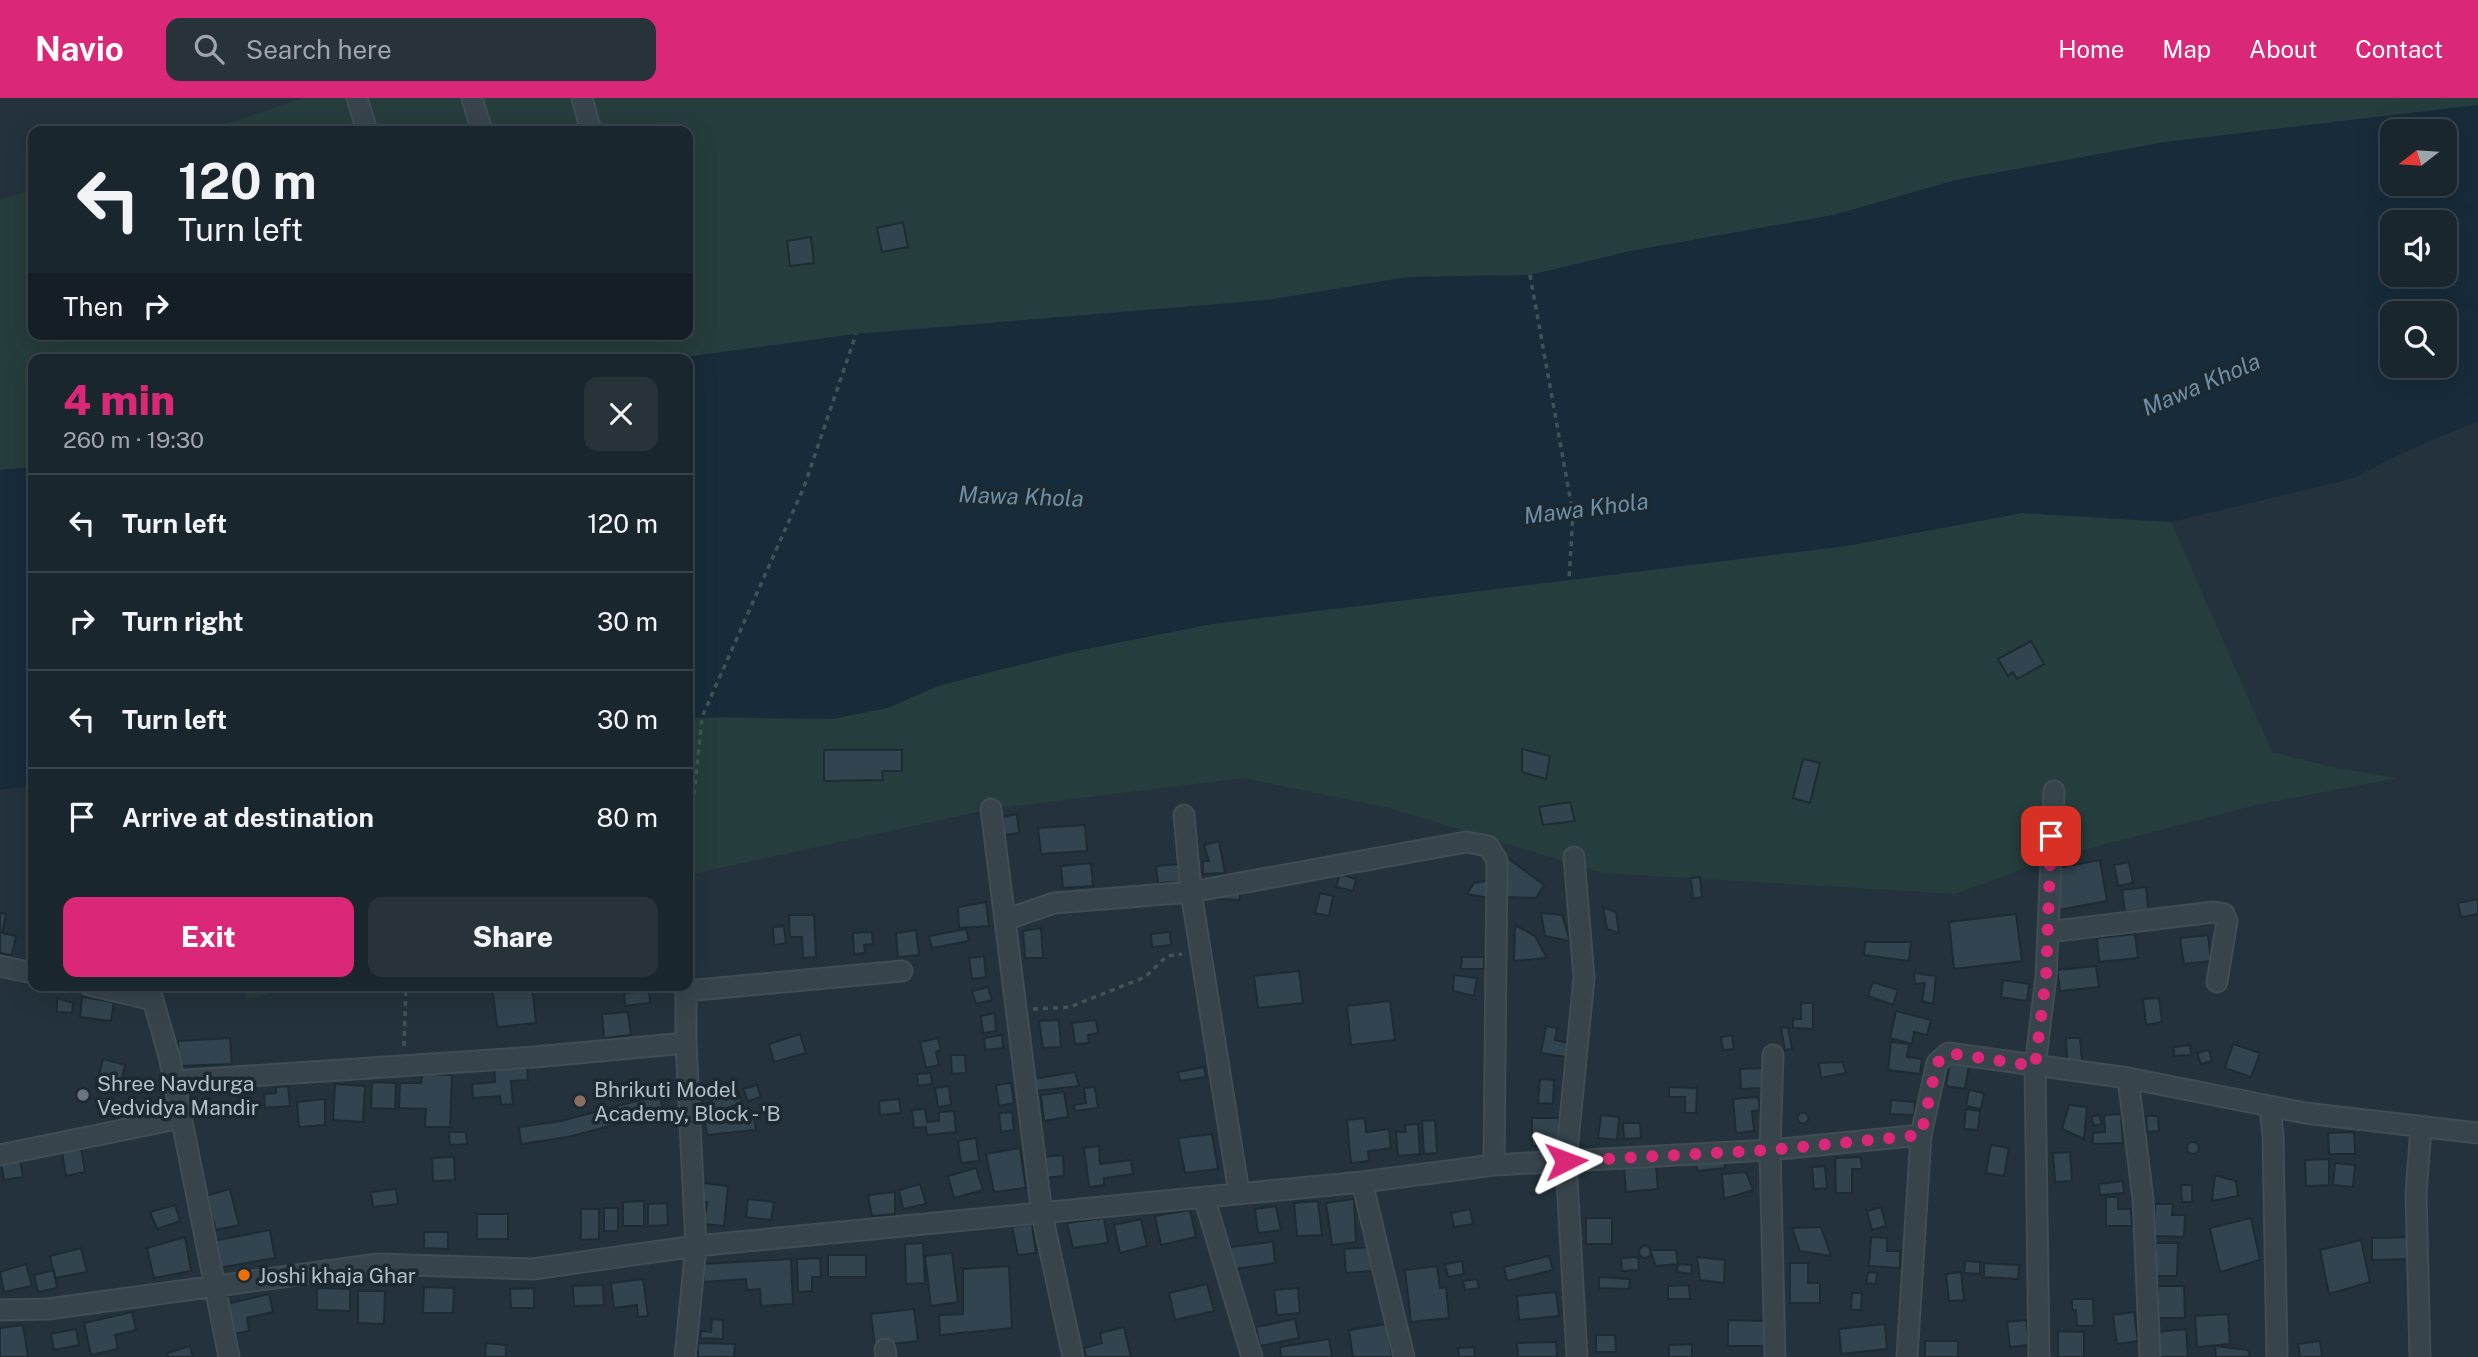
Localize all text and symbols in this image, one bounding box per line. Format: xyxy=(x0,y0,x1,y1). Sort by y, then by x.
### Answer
search box xyxy=(166,18,656,81)
text: Navio xyxy=(35,30,124,68)
icon: search xyxy=(190,30,228,68)
text: Search here xyxy=(246,34,392,65)
text: Home xyxy=(2058,35,2124,63)
text: Map xyxy=(2162,35,2211,63)
text: About xyxy=(2249,35,2317,63)
text: Contact xyxy=(2355,35,2443,63)
north arrow xyxy=(2380,119,2457,196)
map controls xyxy=(2380,119,2457,378)
text: 120 m xyxy=(178,152,317,210)
icon: left xyxy=(63,154,154,245)
button: sound xyxy=(2380,210,2457,287)
text: Turn left xyxy=(178,211,303,248)
icon: right xyxy=(137,287,175,325)
text: Then xyxy=(63,291,123,322)
button: search xyxy=(2380,301,2457,378)
water label: Mawa Khola xyxy=(2138,347,2264,421)
text: 4 min xyxy=(63,375,175,424)
button: close xyxy=(584,377,658,451)
text: 260 m · 19:30 xyxy=(63,426,204,453)
water label: Mawa Khola xyxy=(958,480,1084,512)
water label: Mawa Khola xyxy=(1522,487,1650,529)
icon: left xyxy=(63,504,101,542)
text: Turn left xyxy=(122,508,227,539)
text: 120 m xyxy=(587,508,658,539)
icon: right xyxy=(63,602,101,640)
text: Turn right xyxy=(122,606,244,637)
text: 30 m xyxy=(597,606,658,637)
icon: left xyxy=(63,700,101,738)
text: Turn left xyxy=(122,704,227,735)
text: 30 m xyxy=(597,704,658,735)
icon: arrive xyxy=(63,798,101,836)
text: Arrive at destination xyxy=(122,802,374,833)
text: 80 m xyxy=(597,802,658,833)
pin xyxy=(2021,806,2081,866)
icon: arrive xyxy=(2032,817,2070,855)
button: Exit xyxy=(63,897,354,977)
button: Share xyxy=(368,897,658,977)
place label: Shree Navdurga Vedvidya Mandir xyxy=(97,1071,259,1120)
place label: Bhrikuti Model Academy, Block - 'B xyxy=(594,1077,780,1126)
marker: Shree Navdurga Vedvidya Mandir xyxy=(75,1087,91,1103)
marker: Bhrikuti Model Academy, Block - 'B xyxy=(572,1093,588,1109)
position arrow xyxy=(1529,1124,1603,1198)
place label: Joshi khaja Ghar xyxy=(258,1263,416,1288)
marker: Joshi khaja Ghar xyxy=(236,1267,252,1283)

